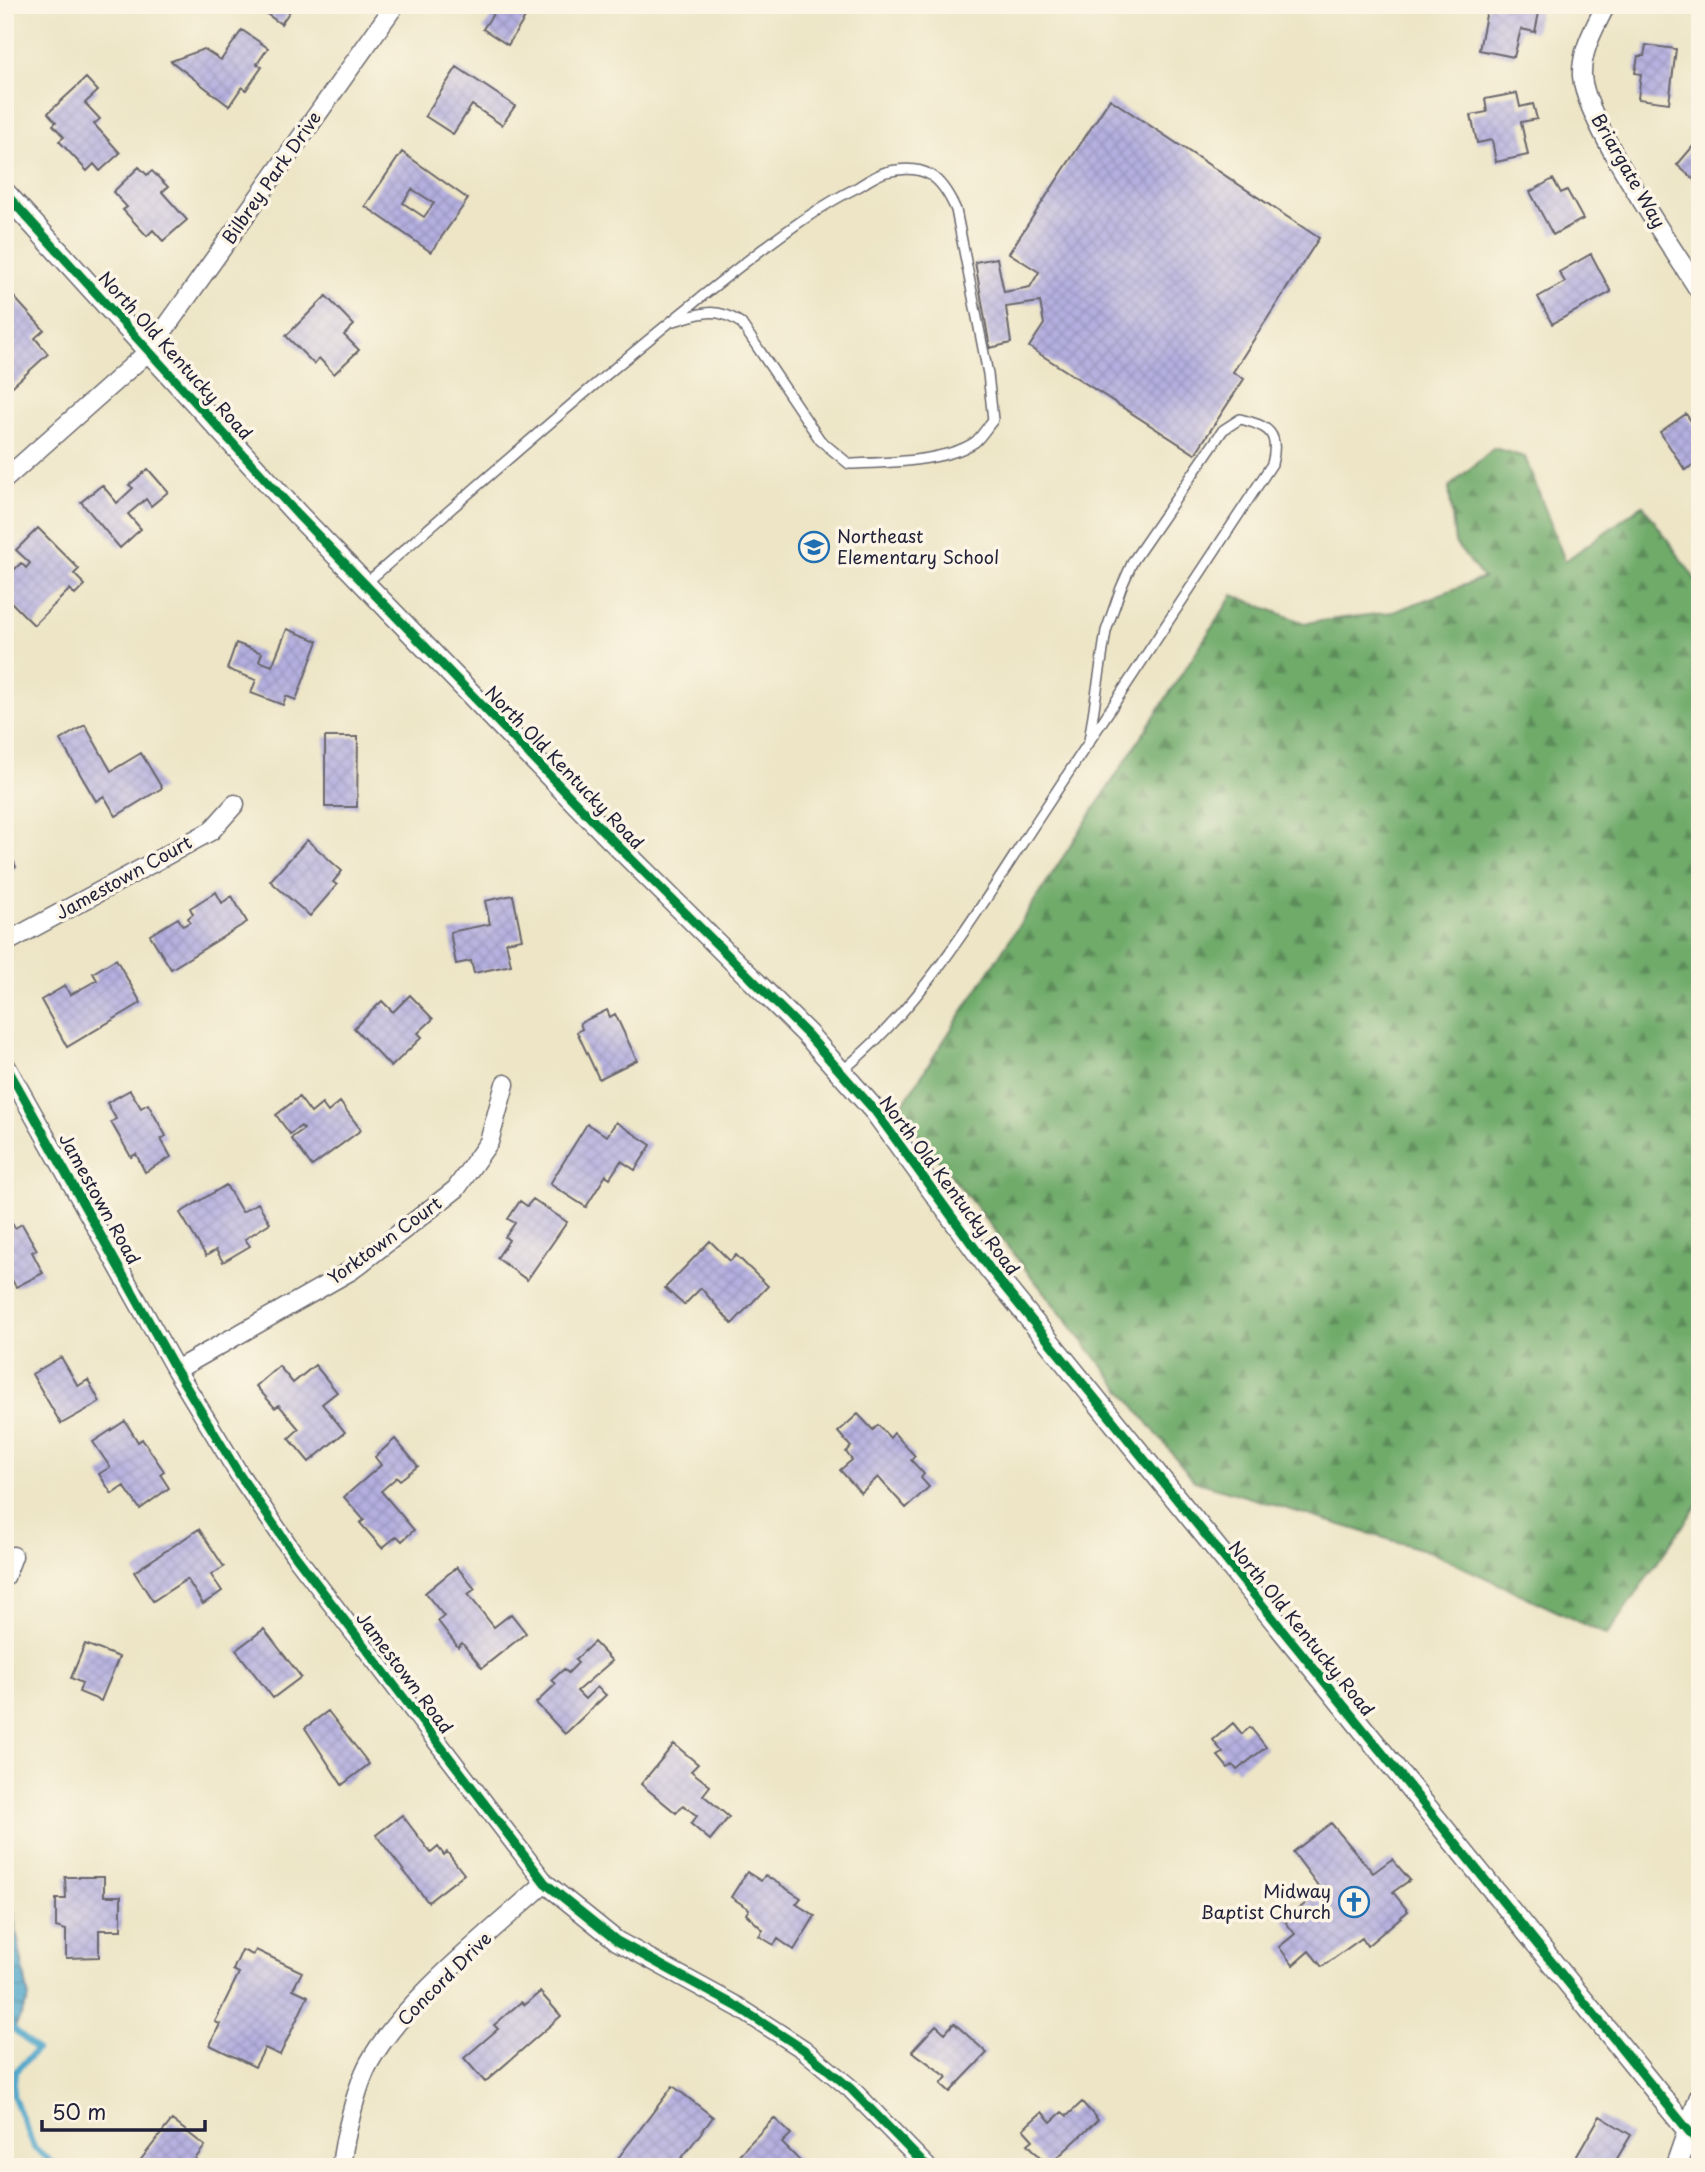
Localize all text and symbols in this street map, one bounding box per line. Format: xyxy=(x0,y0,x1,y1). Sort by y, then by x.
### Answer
street label: Bilbrey Park Drive xyxy=(215,105,327,249)
street label: Briargate Way xyxy=(1586,108,1673,233)
street label: North Old Kentucky Road xyxy=(93,265,259,445)
place label: Northeast Elementary School xyxy=(837,522,999,570)
school or university icon: Northeast Elementary School xyxy=(797,530,831,564)
street label: North Old Kentucky Road xyxy=(479,679,651,855)
street label: Jamestown Court xyxy=(50,828,196,925)
street label: North Old Kentucky Road xyxy=(874,1090,1027,1281)
street label: Jamestown Road xyxy=(53,1127,148,1269)
street label: Yorktown Court xyxy=(322,1189,447,1290)
street label: North Old Kentucky Road xyxy=(1223,1535,1381,1722)
street label: Jamestown Road xyxy=(350,1605,460,1739)
place label: Midway Baptist Church xyxy=(1201,1877,1331,1925)
church icon: Midway Baptist Church xyxy=(1337,1885,1371,1919)
street label: Concord Drive xyxy=(391,1925,497,2031)
scale bar xyxy=(42,2088,205,2132)
text: 50 m xyxy=(52,2095,106,2127)

